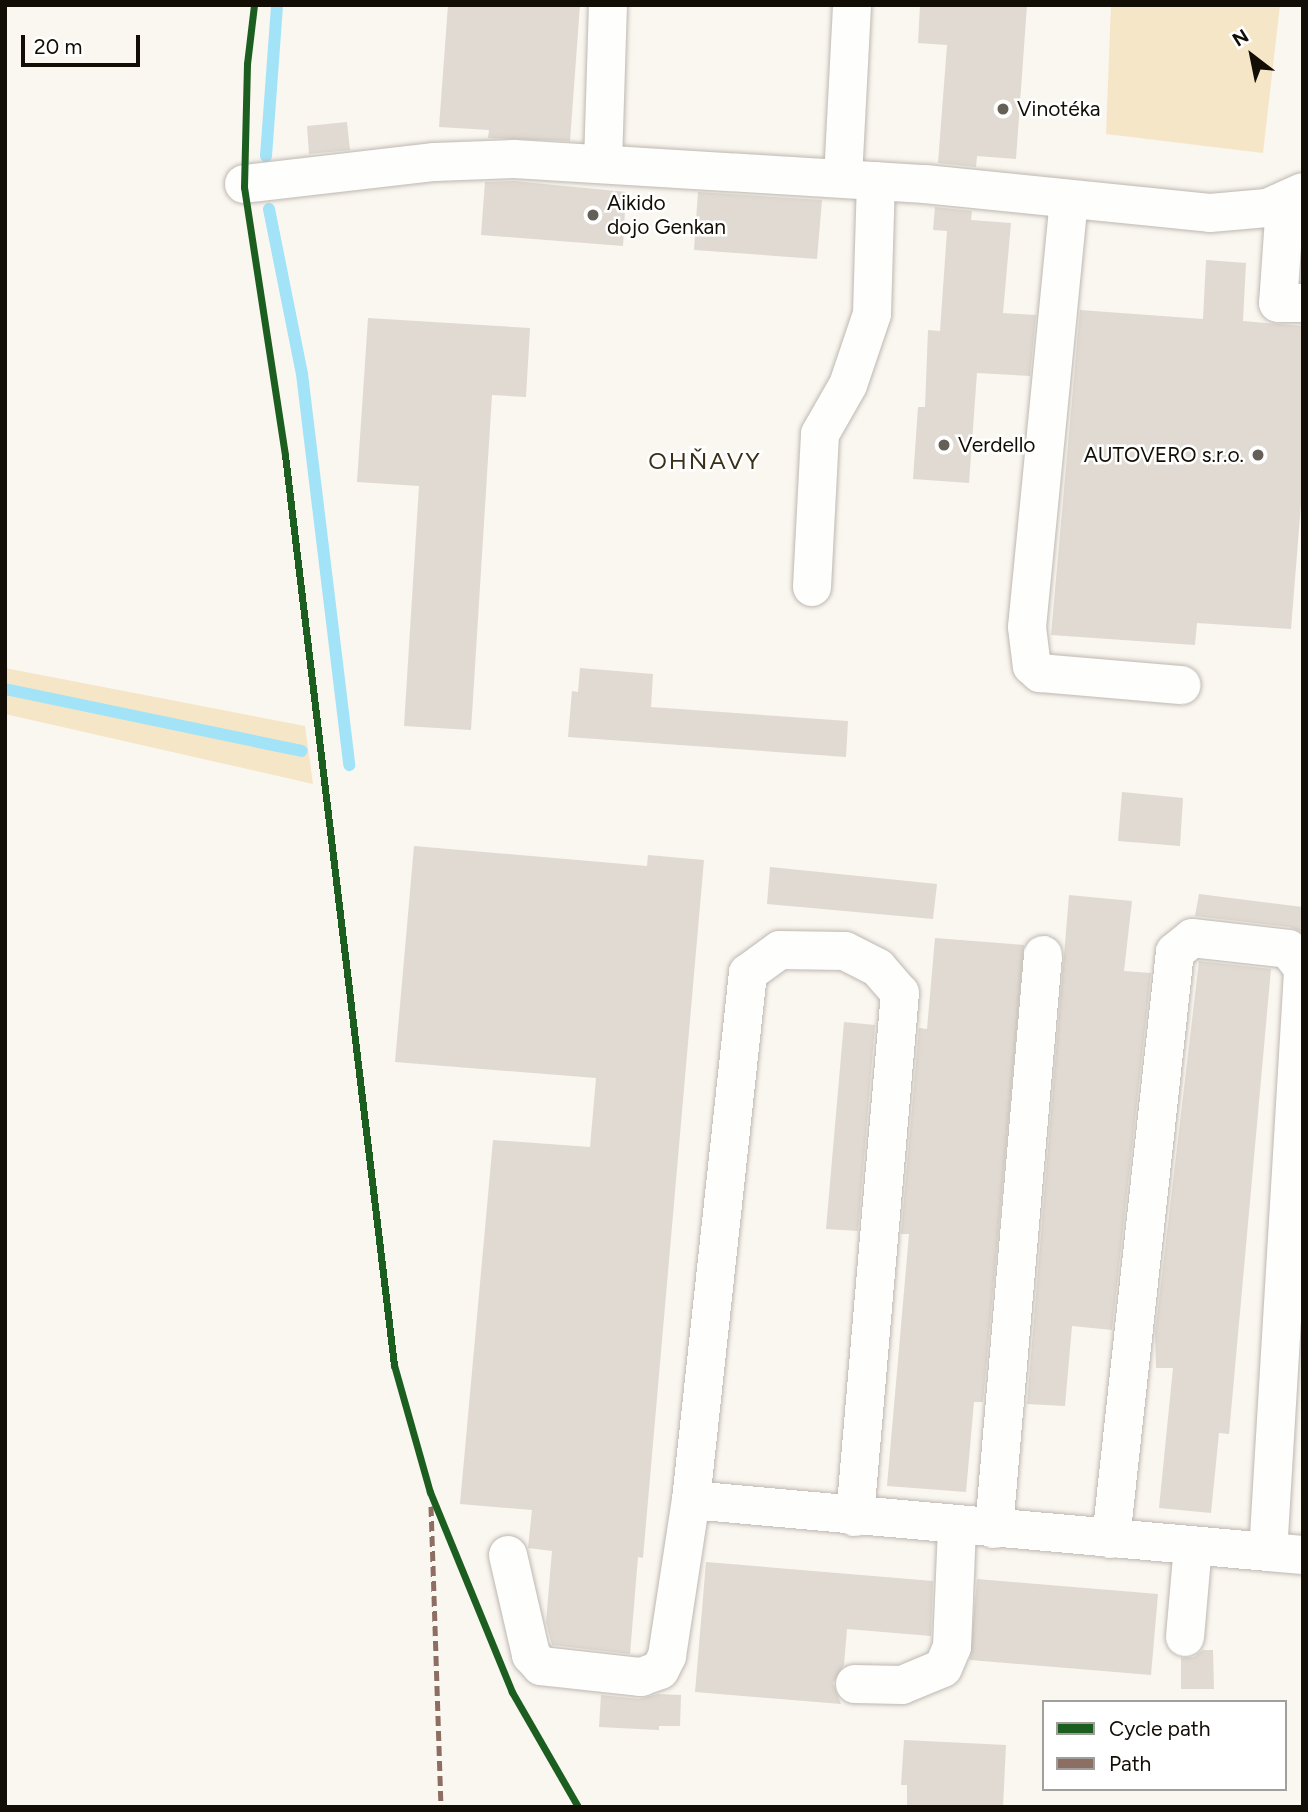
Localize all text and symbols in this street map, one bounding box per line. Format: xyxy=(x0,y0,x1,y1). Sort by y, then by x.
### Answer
scale bar xyxy=(24,21,144,65)
north arrow xyxy=(1217,21,1287,91)
text: N xyxy=(1228,24,1253,51)
text: 20 m xyxy=(34,34,82,59)
place label: Vinotéka xyxy=(1017,96,1100,122)
marker: Vinotéka xyxy=(995,101,1011,117)
place label: Aikido dojo Genkan xyxy=(607,190,726,240)
marker: Aikido dojo Genkan xyxy=(585,207,601,223)
place label: Verdello xyxy=(958,432,1035,458)
marker: Verdello xyxy=(936,437,952,453)
place label: AUTOVERO s.r.o. xyxy=(1084,442,1244,468)
district label: OHŇAVY xyxy=(649,447,761,475)
marker: AUTOVERO s.r.o. xyxy=(1250,447,1266,463)
legend xyxy=(1042,1700,1287,1791)
text: Cycle path xyxy=(1109,1716,1210,1741)
text: Path xyxy=(1109,1751,1151,1776)

